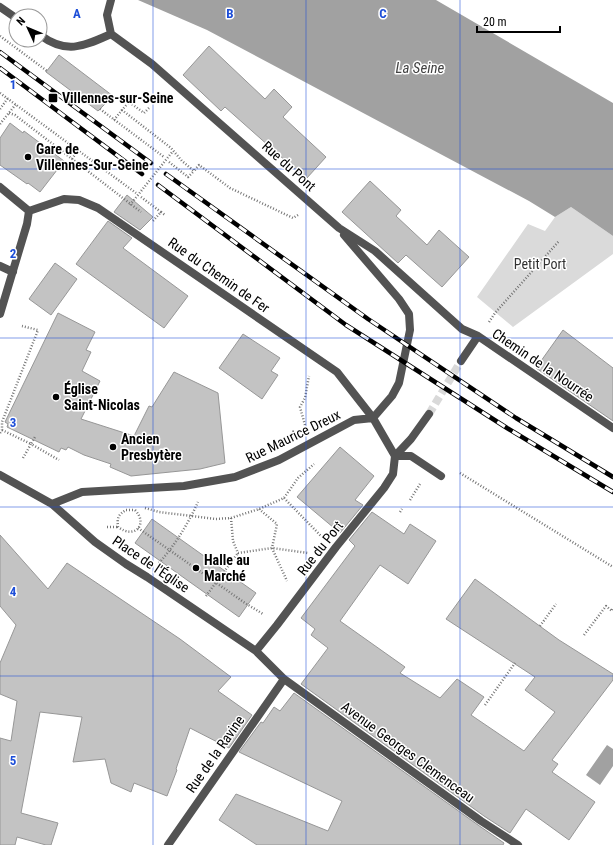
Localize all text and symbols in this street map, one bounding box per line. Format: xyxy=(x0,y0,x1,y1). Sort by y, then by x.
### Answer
text: A xyxy=(73,6,81,21)
text: B xyxy=(226,6,234,21)
text: C xyxy=(379,6,387,21)
north arrow xyxy=(8,8,48,48)
scale bar xyxy=(477,8,560,34)
text: N xyxy=(14,14,28,28)
text: 20 m xyxy=(483,15,507,29)
water label: La Seine xyxy=(396,59,445,77)
text: 1 xyxy=(10,77,16,92)
place label: Villennes-sur-Seine xyxy=(62,90,174,106)
marker: Villennes-sur-Seine xyxy=(47,92,59,104)
street label: Rue du Pont xyxy=(259,138,319,194)
place label: Gare de Villennes-Sur-Seine xyxy=(36,141,149,173)
marker: Gare de Villennes-Sur-Seine xyxy=(23,152,33,162)
street label: Rue du Chemin de Fer xyxy=(165,234,273,316)
text: 2 xyxy=(10,246,17,261)
park label: Petit Port xyxy=(514,256,566,272)
street label: Chemin de la Nourrée xyxy=(489,325,597,405)
place label: Église Saint-Nicolas xyxy=(64,380,140,413)
marker: Église Saint-Nicolas xyxy=(51,392,61,402)
street label: Rue Maurice Dreux xyxy=(243,406,343,466)
text: 3 xyxy=(10,415,16,430)
place label: Ancien Presbytère xyxy=(121,431,182,463)
marker: Ancien Presbytère xyxy=(108,442,118,452)
street label: Rue du Port xyxy=(294,518,346,578)
street label: Place de l'Église xyxy=(109,532,193,596)
place label: Halle au Marché xyxy=(204,552,250,584)
marker: Halle au Marché xyxy=(191,563,201,573)
text: 4 xyxy=(10,584,17,599)
street label: Avenue Georges Clemenceau xyxy=(338,698,478,806)
street label: Rue de la Ravine xyxy=(183,712,248,796)
text: 5 xyxy=(10,753,17,768)

